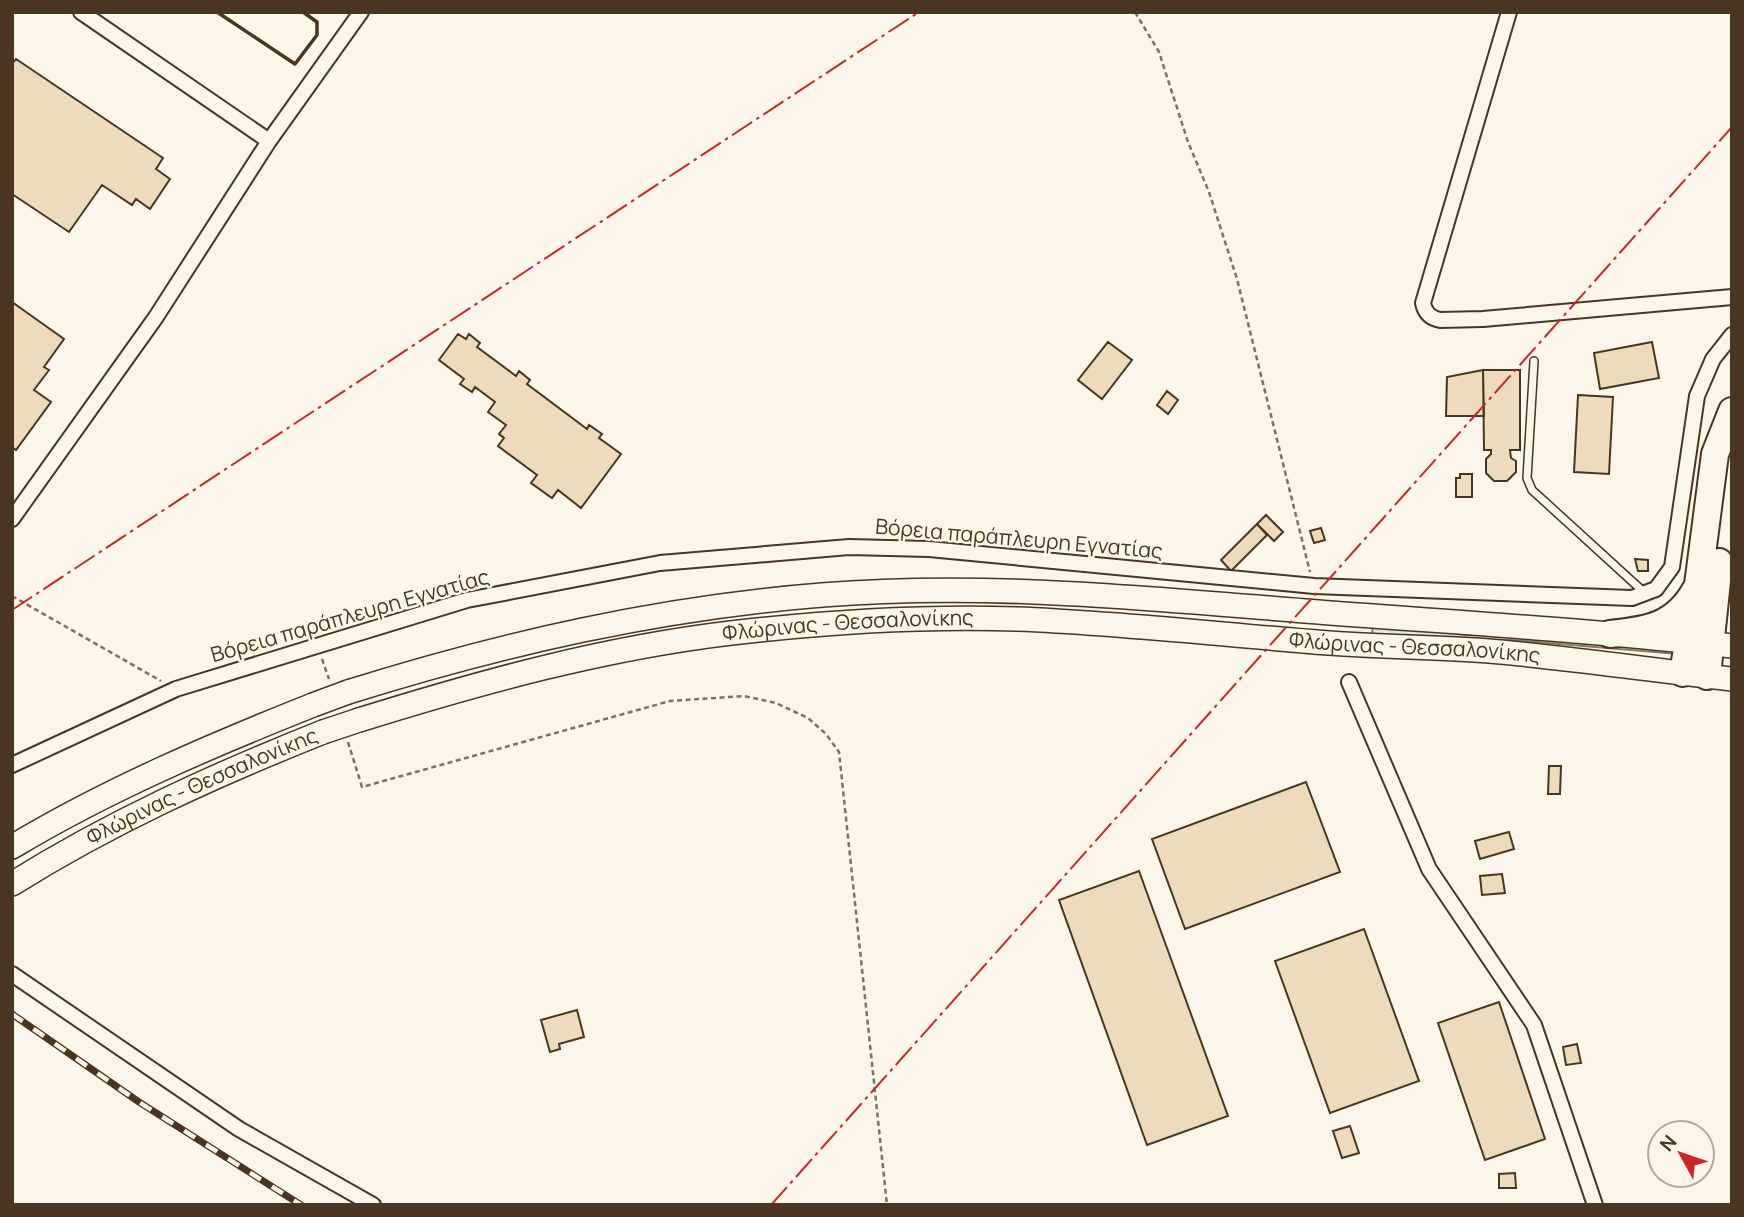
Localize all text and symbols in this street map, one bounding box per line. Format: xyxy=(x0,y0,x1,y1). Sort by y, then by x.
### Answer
street label: Βόρεια παράπλευρη Εγνατίας xyxy=(874,511,1164,565)
street label: Βόρεια παράπλευρη Εγνατίας xyxy=(207,562,492,668)
street label: Φλώρινας - Θεσσαλονίκης xyxy=(721,603,974,647)
street label: Φλώρινας - Θεσσαλονίκης xyxy=(1288,625,1542,669)
street label: Φλώρινας - Θεσσαλονίκης xyxy=(81,721,322,851)
north arrow xyxy=(1646,1119,1716,1189)
text: N xyxy=(1654,1129,1682,1157)

